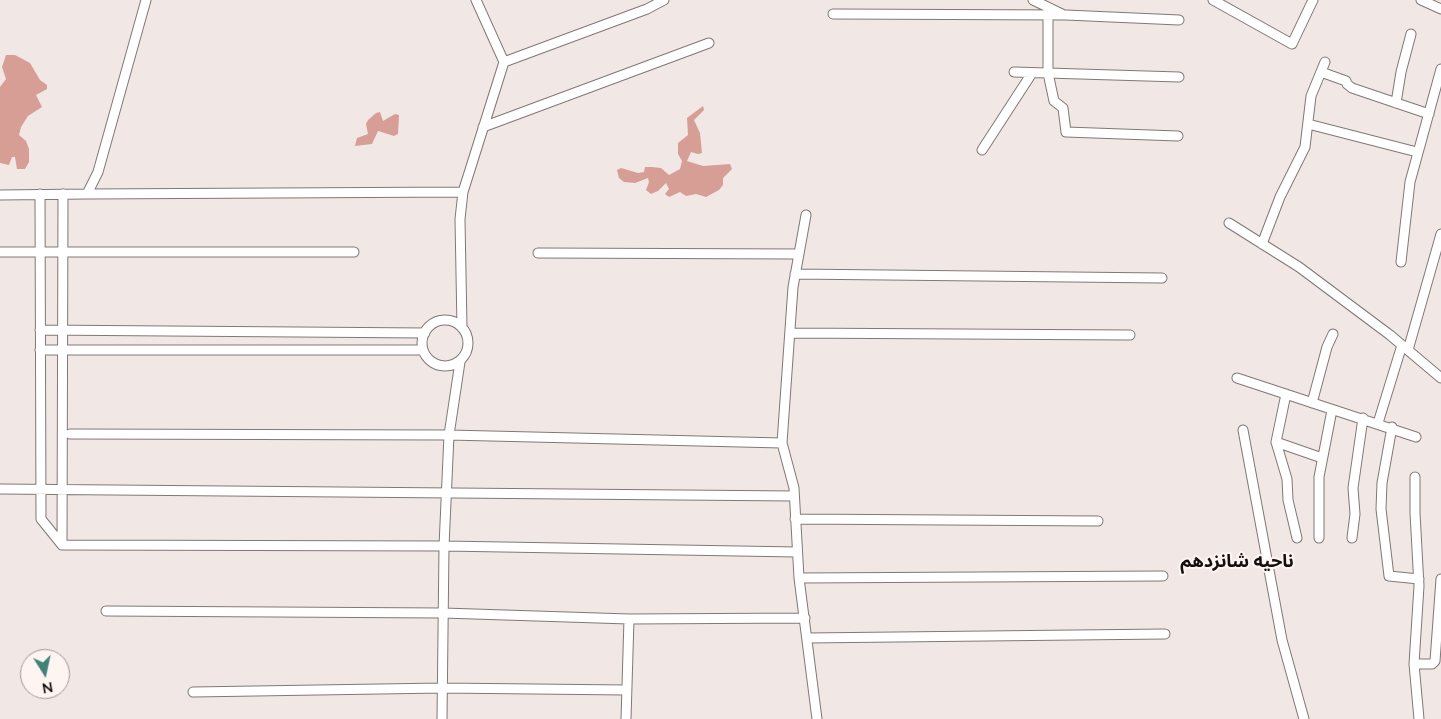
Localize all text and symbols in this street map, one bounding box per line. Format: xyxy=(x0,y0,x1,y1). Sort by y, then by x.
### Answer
district label: ناحیه شانزدهم xyxy=(1180,550,1294,572)
north arrow xyxy=(20,649,70,699)
text: N xyxy=(41,679,54,698)

